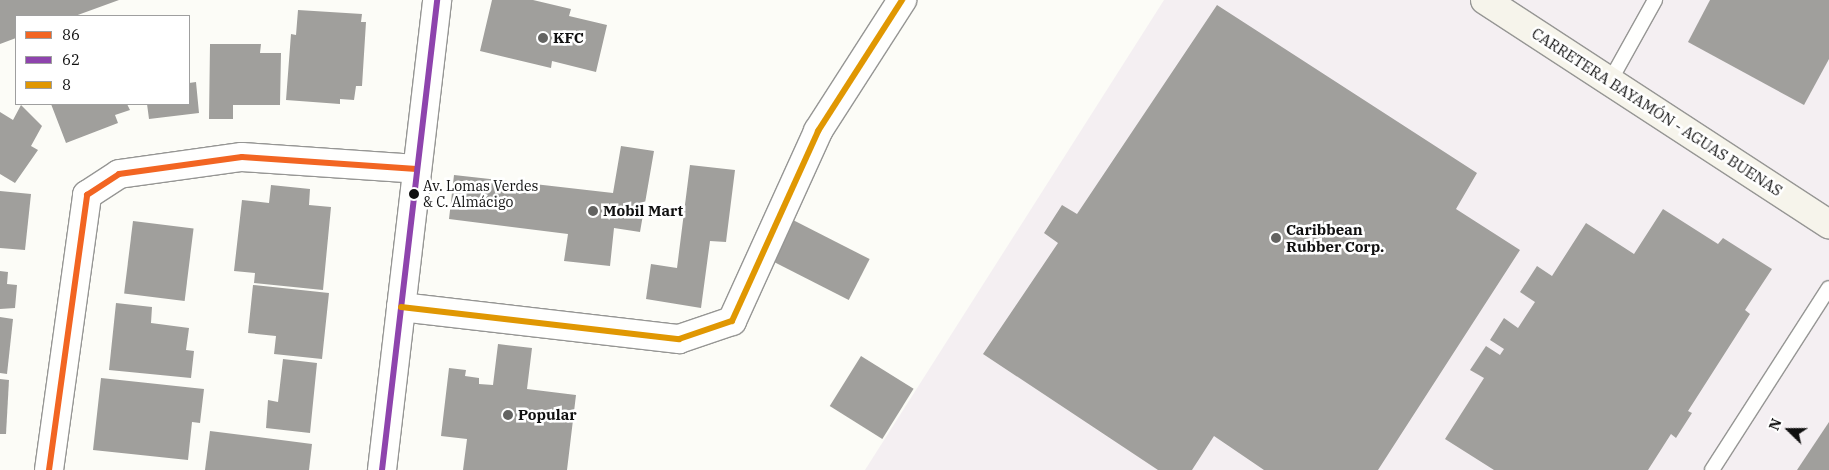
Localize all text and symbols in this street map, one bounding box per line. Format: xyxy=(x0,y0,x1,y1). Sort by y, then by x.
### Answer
legend xyxy=(15,15,190,105)
street label: CARRETERA BAYAMÓN - AGUAS BUENAS xyxy=(1528,24,1786,200)
text: 86 xyxy=(62,25,80,44)
place label: KFC xyxy=(553,29,584,47)
marker: KFC xyxy=(537,32,549,44)
text: 62 xyxy=(62,50,80,69)
text: 8 xyxy=(62,75,71,94)
place label: Av. Lomas Verdes & C. Almácigo xyxy=(423,178,538,210)
marker: Av. Lomas Verdes & C. Almácigo xyxy=(409,189,419,199)
place label: Mobil Mart xyxy=(603,202,683,220)
marker: Mobil Mart xyxy=(587,205,599,217)
place label: Caribbean Rubber Corp. xyxy=(1286,220,1384,255)
marker: Caribbean Rubber Corp. xyxy=(1270,232,1282,244)
north arrow xyxy=(1764,405,1814,455)
place label: Popular xyxy=(518,406,577,424)
marker: Popular xyxy=(502,409,514,421)
text: N xyxy=(1765,416,1786,433)

